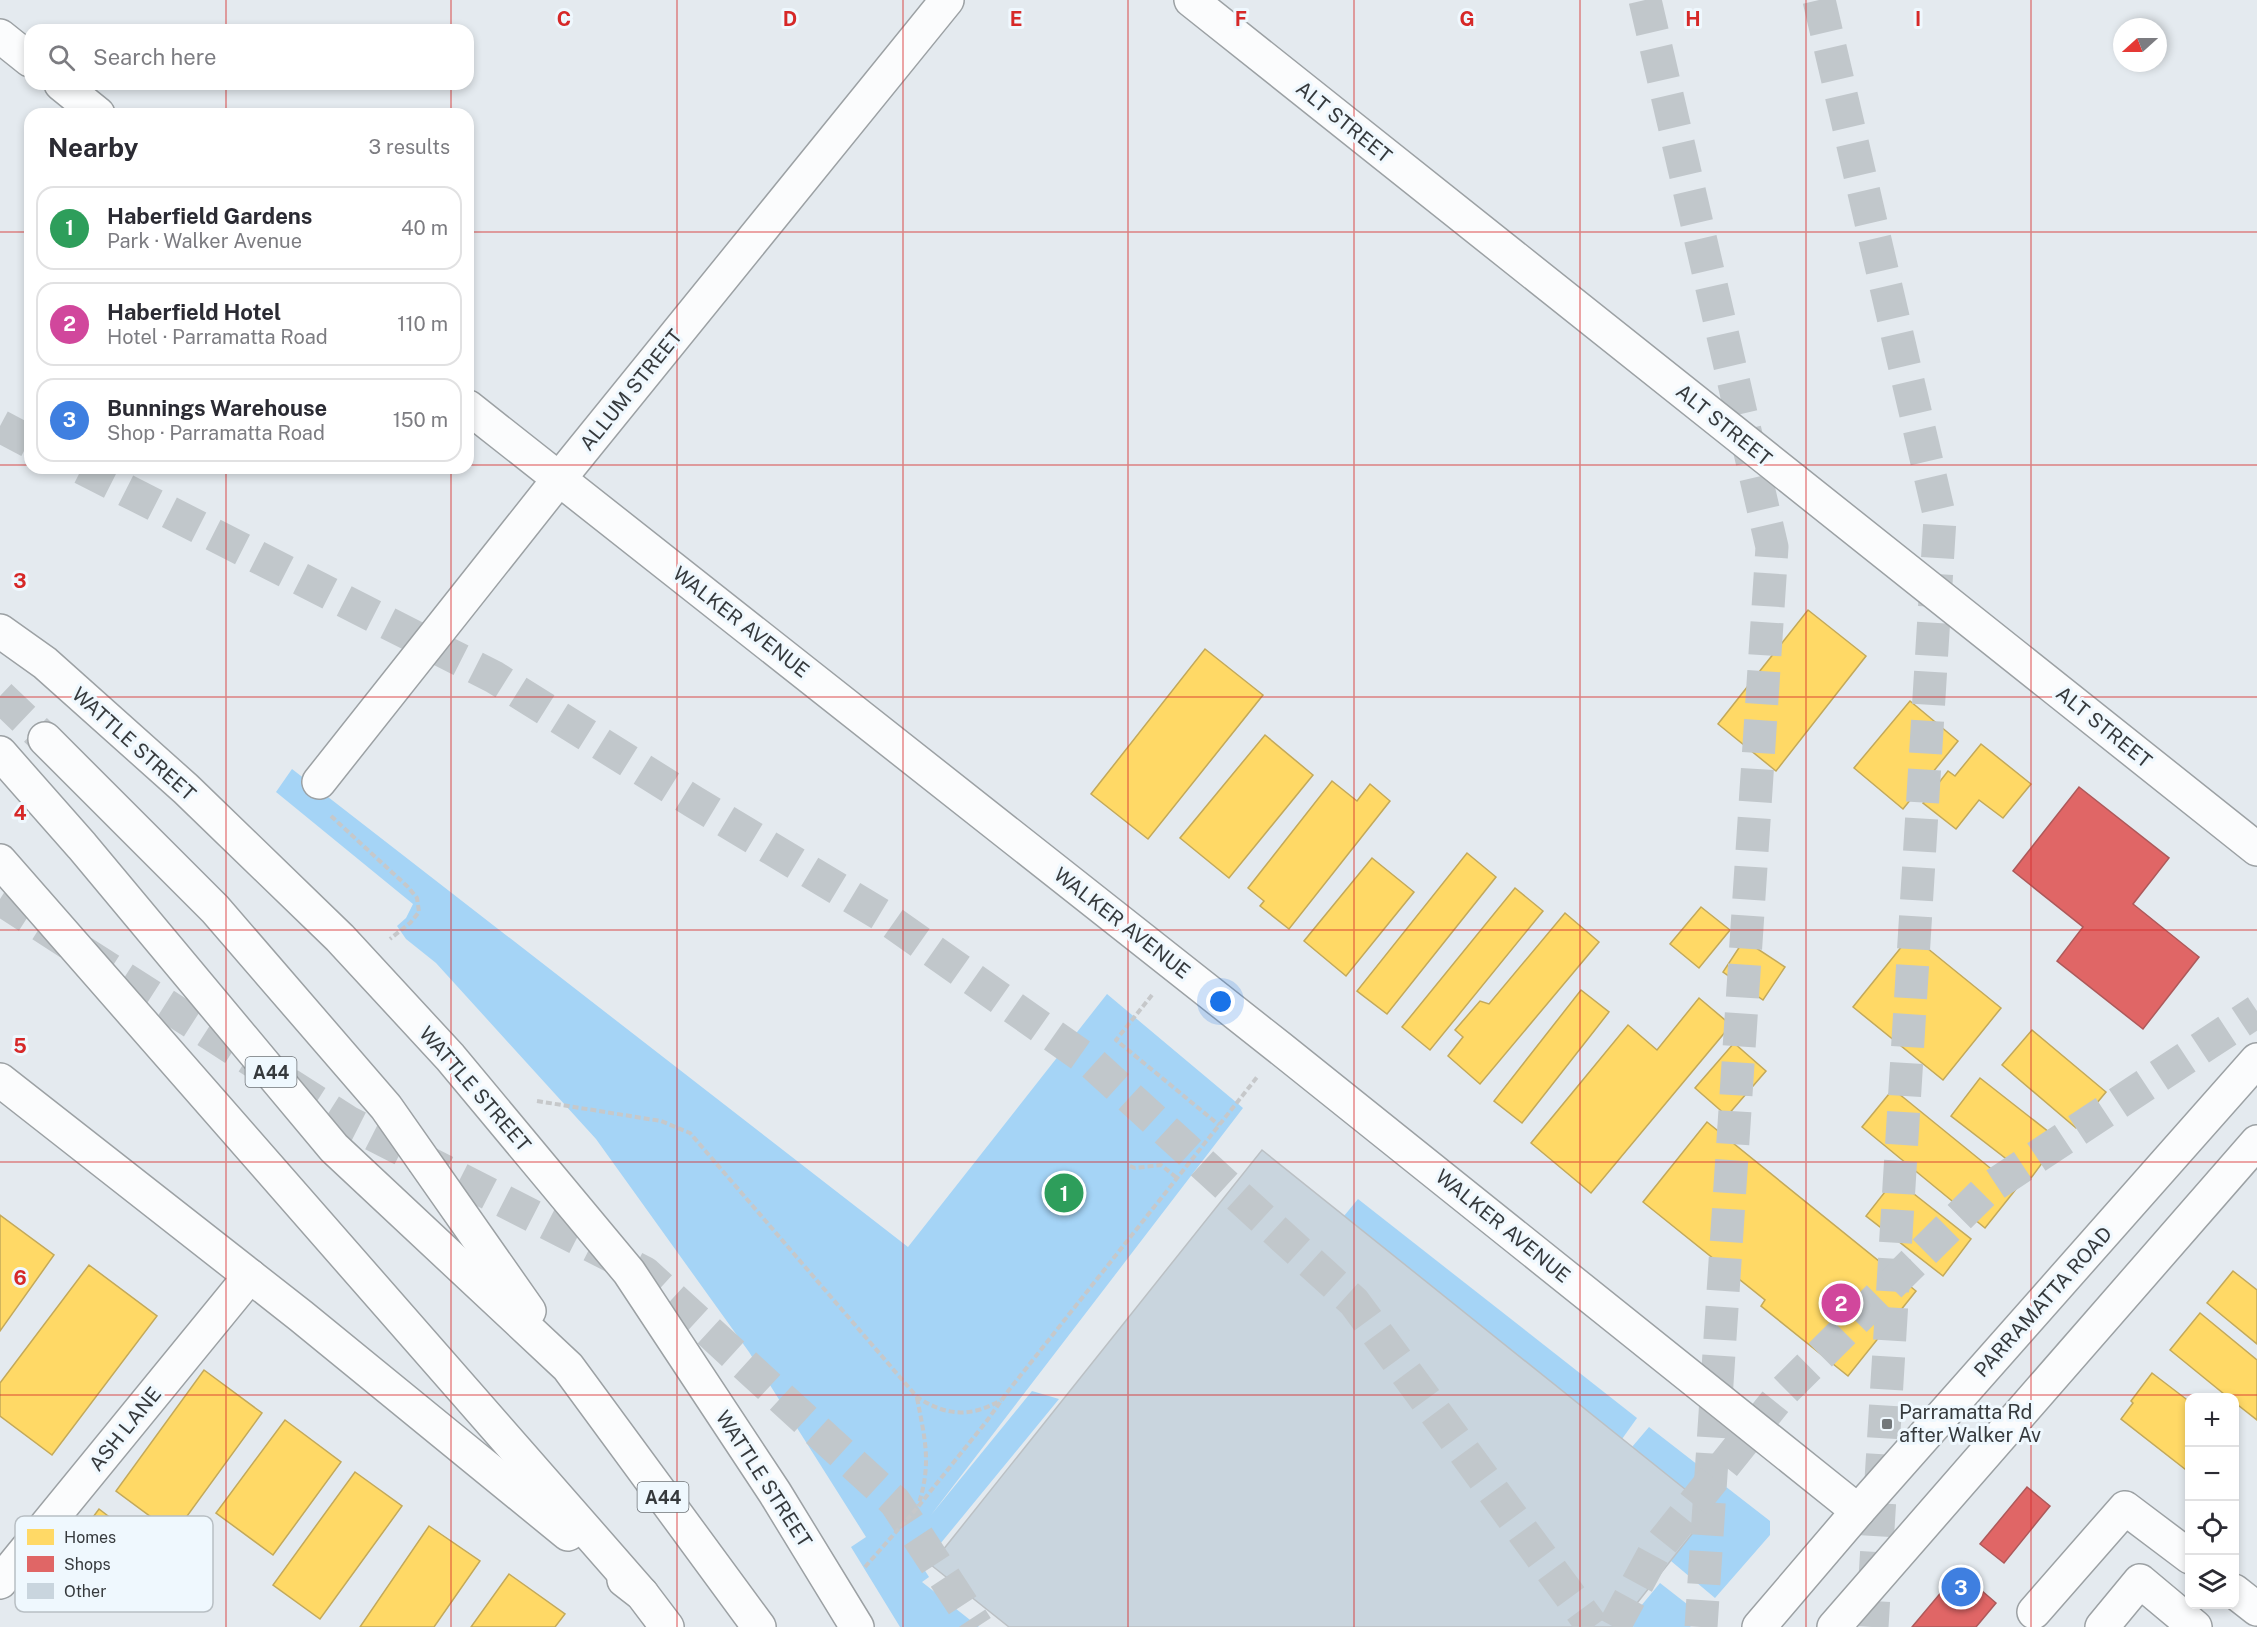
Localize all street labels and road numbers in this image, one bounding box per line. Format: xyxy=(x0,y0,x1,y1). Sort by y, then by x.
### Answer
street label: ALT STREET xyxy=(1291,76,1397,168)
street label: ALLUM STREET xyxy=(575,324,687,455)
street label: ALT STREET xyxy=(1671,379,1777,471)
street label: WALKER AVENUE xyxy=(668,561,814,683)
street label: ALT STREET xyxy=(2051,681,2157,773)
street label: WATTLE STREET xyxy=(67,682,201,806)
street label: WALKER AVENUE xyxy=(1049,862,1195,984)
street label: WATTLE STREET xyxy=(414,1022,536,1157)
road number: A44 xyxy=(246,1057,296,1087)
street label: WALKER AVENUE xyxy=(1431,1164,1575,1288)
street label: PARRAMATTA ROAD xyxy=(1969,1222,2117,1382)
street label: ASH LANE xyxy=(84,1382,166,1476)
street label: WATTLE STREET xyxy=(711,1406,817,1552)
road number: A44 xyxy=(638,1482,688,1512)

